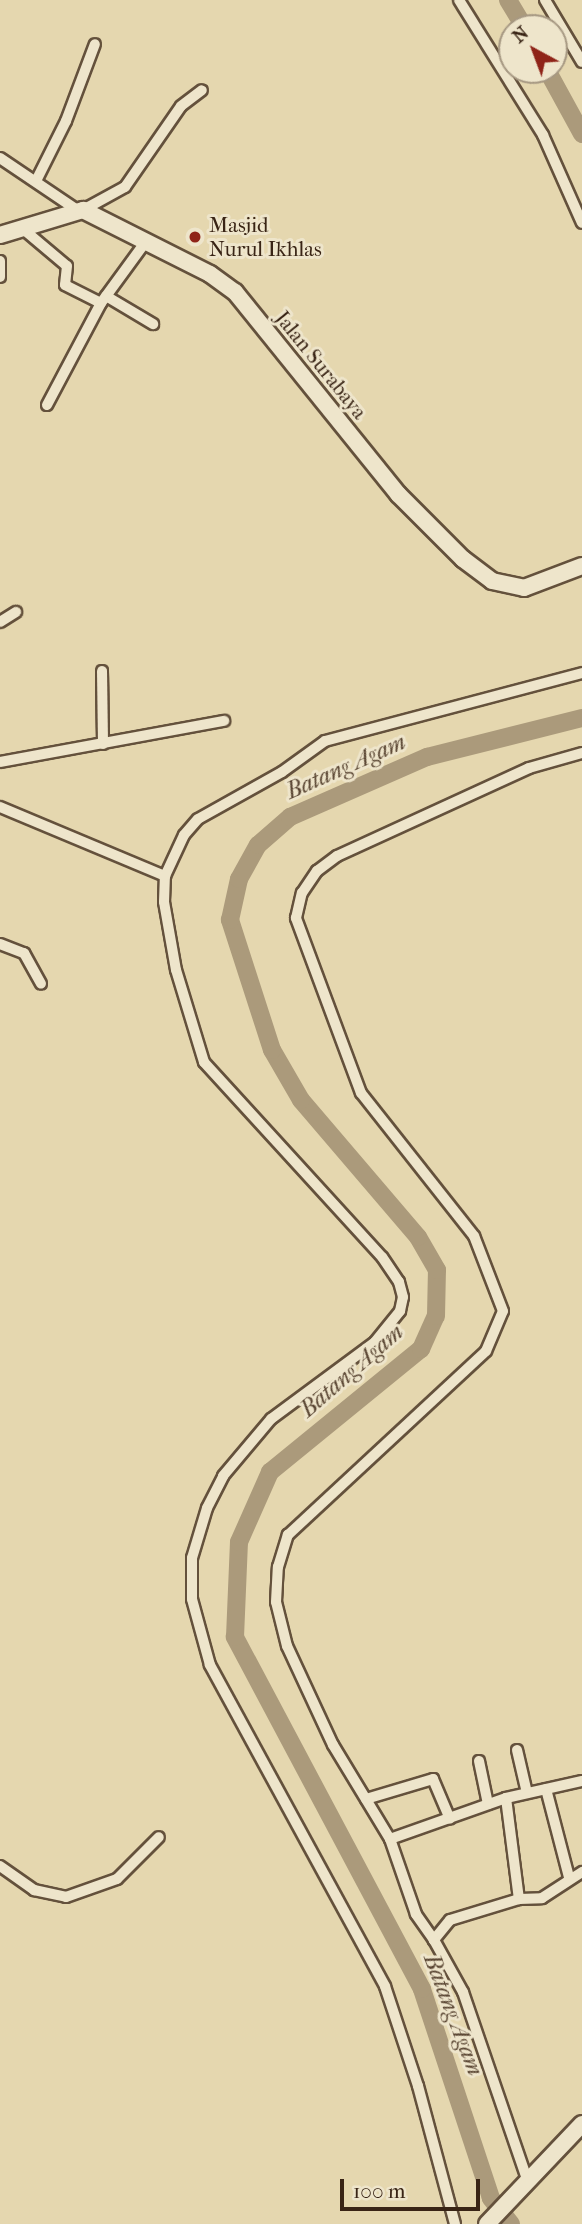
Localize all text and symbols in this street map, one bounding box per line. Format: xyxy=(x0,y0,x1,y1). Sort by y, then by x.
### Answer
north arrow xyxy=(498,14,568,84)
text: N xyxy=(508,22,533,48)
place label: Masjid Nurul Ikhlas xyxy=(209,212,322,262)
marker: Masjid Nurul Ikhlas xyxy=(187,229,203,245)
street label: Jalan Surabaya xyxy=(270,306,372,424)
water label: Batang Agam xyxy=(282,728,410,806)
water label: Batang Agam xyxy=(295,1319,409,1423)
water label: Batang Agam xyxy=(417,1950,489,2080)
scale bar xyxy=(344,2164,484,2208)
text: 100 m xyxy=(353,2179,406,2203)

